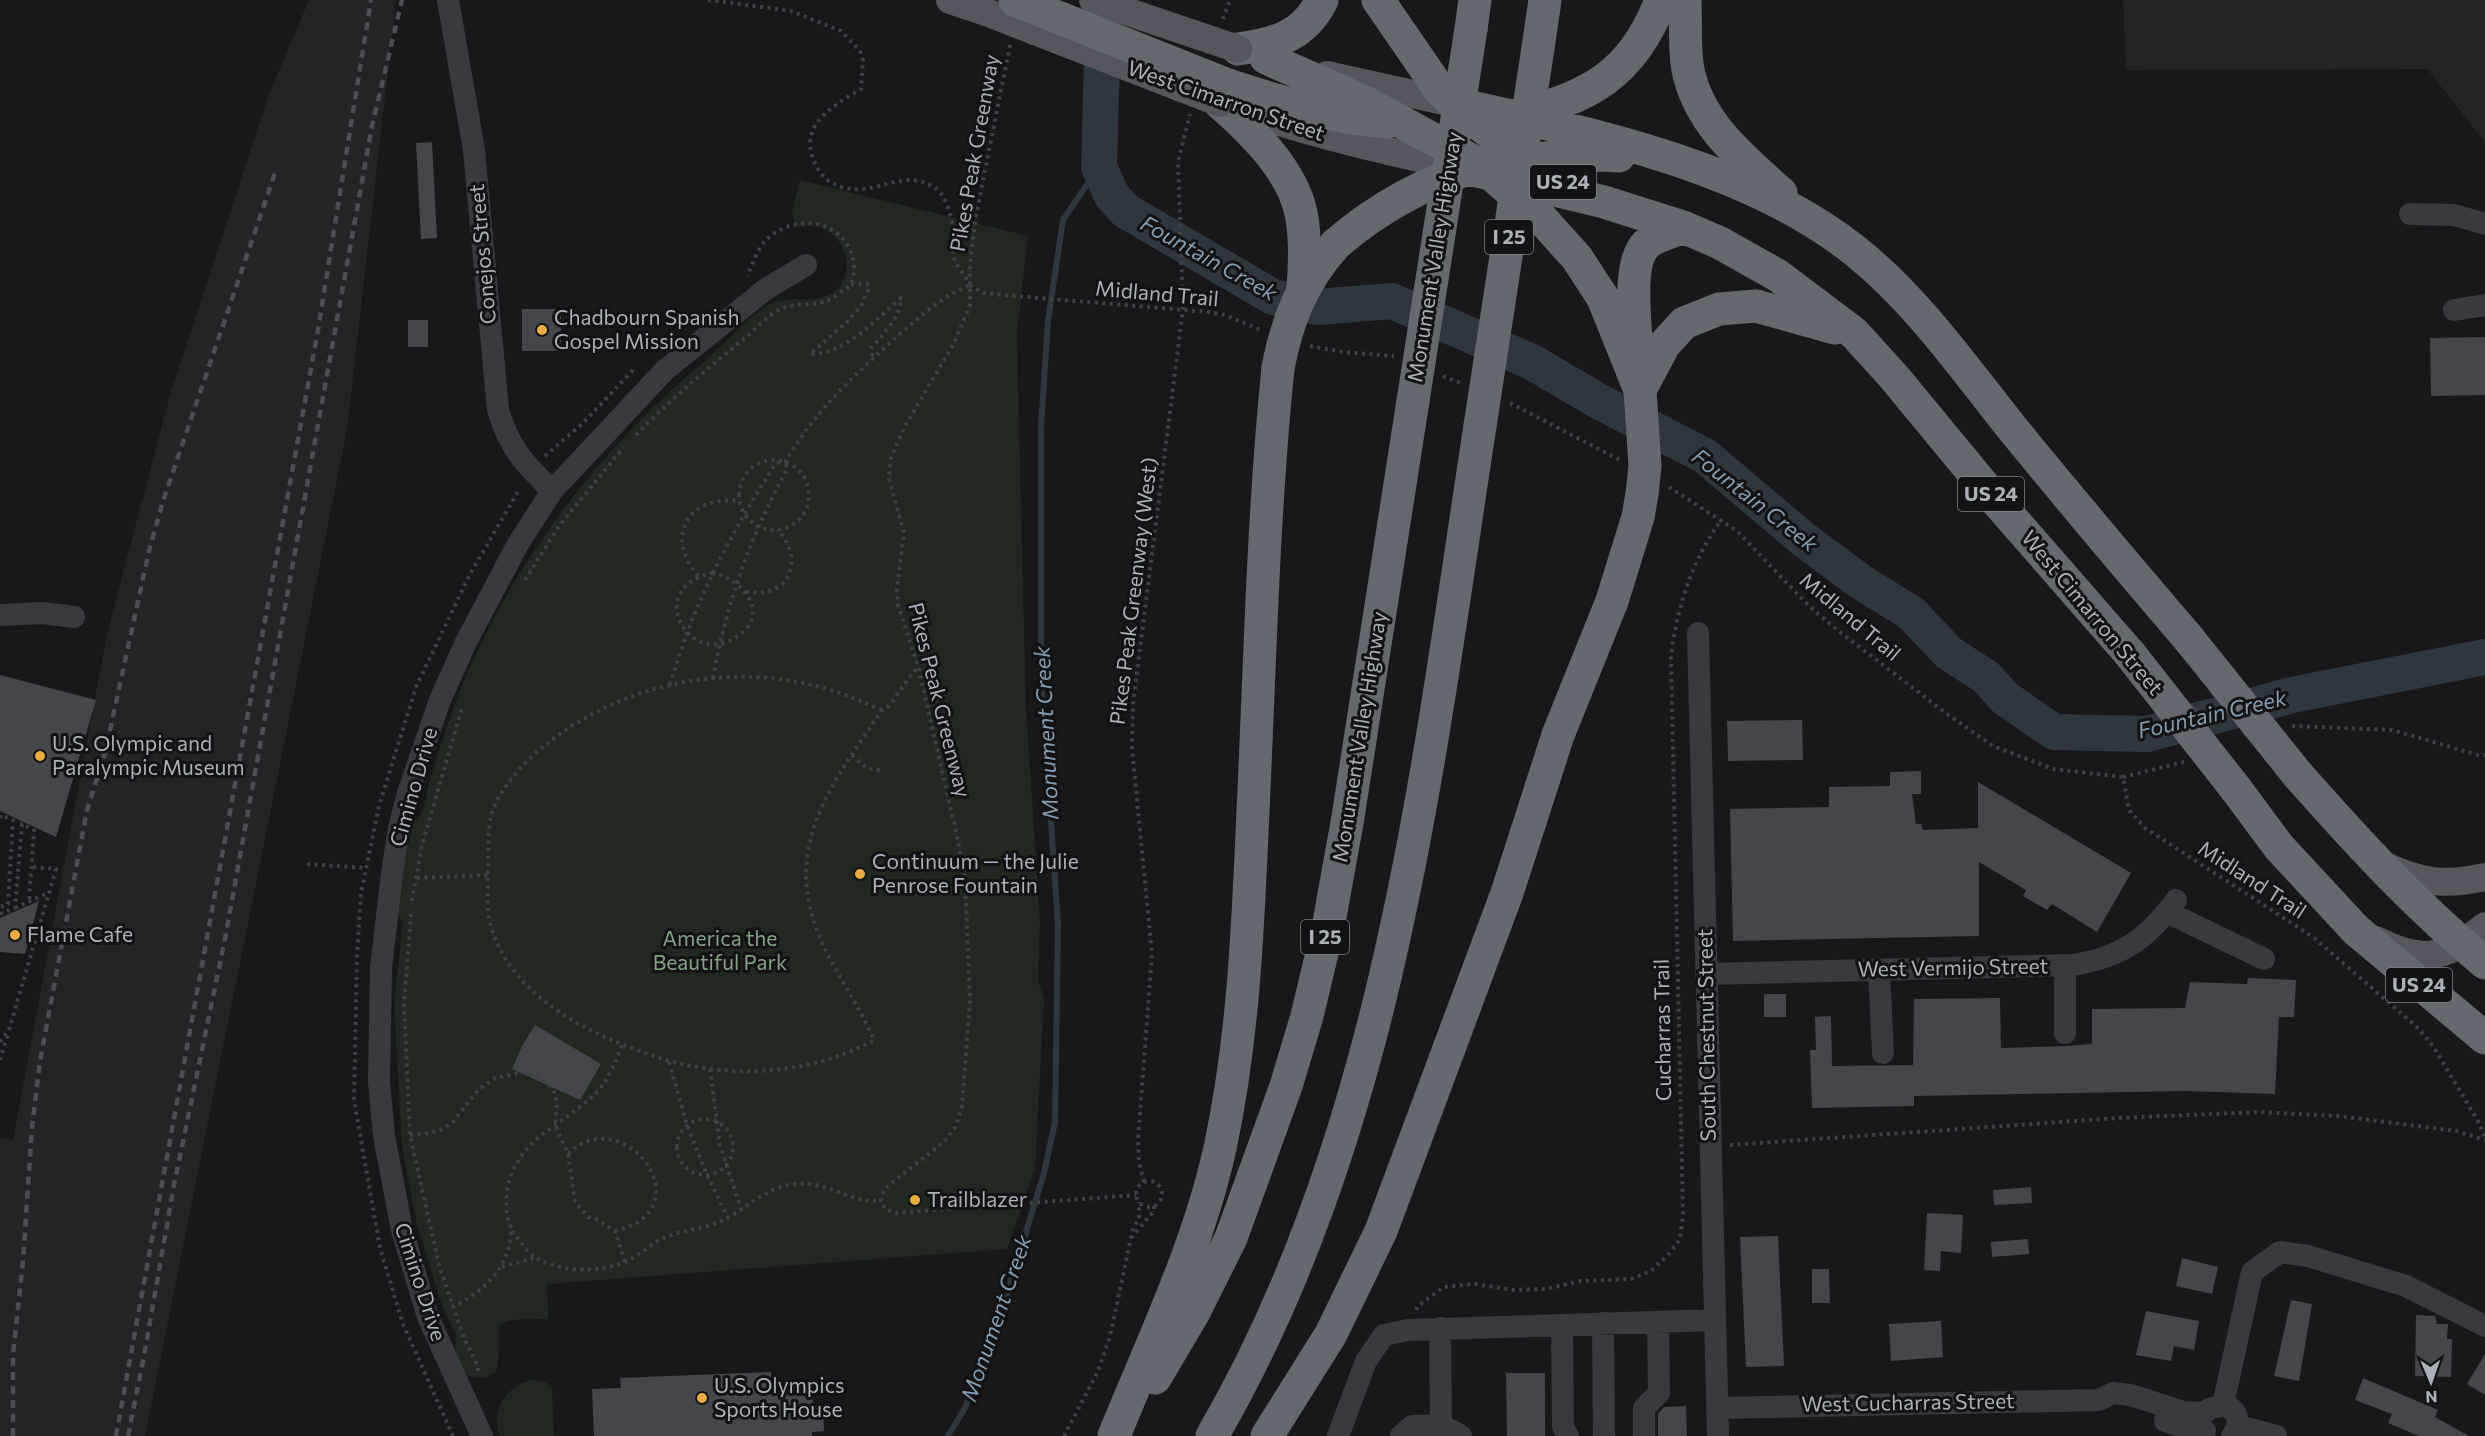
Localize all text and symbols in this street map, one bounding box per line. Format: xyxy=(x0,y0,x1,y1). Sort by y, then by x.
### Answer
street label: Pikes Peak Greenway xyxy=(944,52,1003,253)
street label: West Cimarron Street xyxy=(1125,54,1328,145)
street label: Monument Valley Highway xyxy=(1401,129,1466,384)
road number: US 24 xyxy=(1530,165,1596,199)
street label: Conejos Street xyxy=(463,183,500,325)
water label: Fountain Creek xyxy=(1136,209,1283,307)
road number: I 25 xyxy=(1485,220,1533,254)
street label: Midland Trail xyxy=(1094,275,1220,310)
place label: Chadbourn Spanish Gospel Mission xyxy=(554,304,739,353)
marker: Chadbourn Spanish Gospel Mission xyxy=(535,323,549,337)
water label: Fountain Creek xyxy=(1687,442,1824,558)
street label: Pikes Peak Greenway (West) xyxy=(1104,456,1161,726)
road number: US 24 xyxy=(1958,477,2024,511)
street label: West Cimarron Street xyxy=(2017,525,2169,699)
street label: Midland Trail xyxy=(1796,567,1906,665)
street label: Pikes Peak Greenway xyxy=(904,600,977,800)
street label: Monument Valley Highway xyxy=(1326,609,1391,864)
water label: Monument Creek xyxy=(1027,644,1064,821)
water label: Fountain Creek xyxy=(2135,683,2290,744)
street label: Cimino Drive xyxy=(384,724,442,849)
place label: U.S. Olympic and Paralympic Museum xyxy=(52,730,245,779)
marker: U.S. Olympic and Paralympic Museum xyxy=(33,749,47,763)
street label: Midland Trail xyxy=(2194,835,2312,923)
place label: Continuum — the Julie Penrose Fountain xyxy=(872,848,1079,897)
marker: Continuum — the Julie Penrose Fountain xyxy=(853,867,867,881)
road number: I 25 xyxy=(1301,920,1349,954)
place label: Flame Cafe xyxy=(27,921,133,946)
park label: America the Beautiful Park xyxy=(653,925,787,974)
marker: Flame Cafe xyxy=(8,928,22,942)
street label: South Chestnut Street xyxy=(1691,929,1720,1142)
street label: West Vermijo Street xyxy=(1857,952,2048,981)
street label: Cucharras Trail xyxy=(1648,959,1675,1101)
road number: US 24 xyxy=(2386,968,2452,1002)
place label: Trailblazer xyxy=(927,1186,1027,1211)
marker: Trailblazer xyxy=(908,1193,922,1207)
street label: Cimino Drive xyxy=(391,1219,452,1344)
water label: Monument Creek xyxy=(954,1230,1037,1405)
north arrow xyxy=(2401,1352,2461,1412)
place label: U.S. Olympics Sports House xyxy=(714,1372,845,1421)
street label: West Cucharras Street xyxy=(1801,1387,2015,1416)
text: N xyxy=(2425,1388,2438,1407)
marker: U.S. Olympics Sports House xyxy=(695,1391,709,1405)

